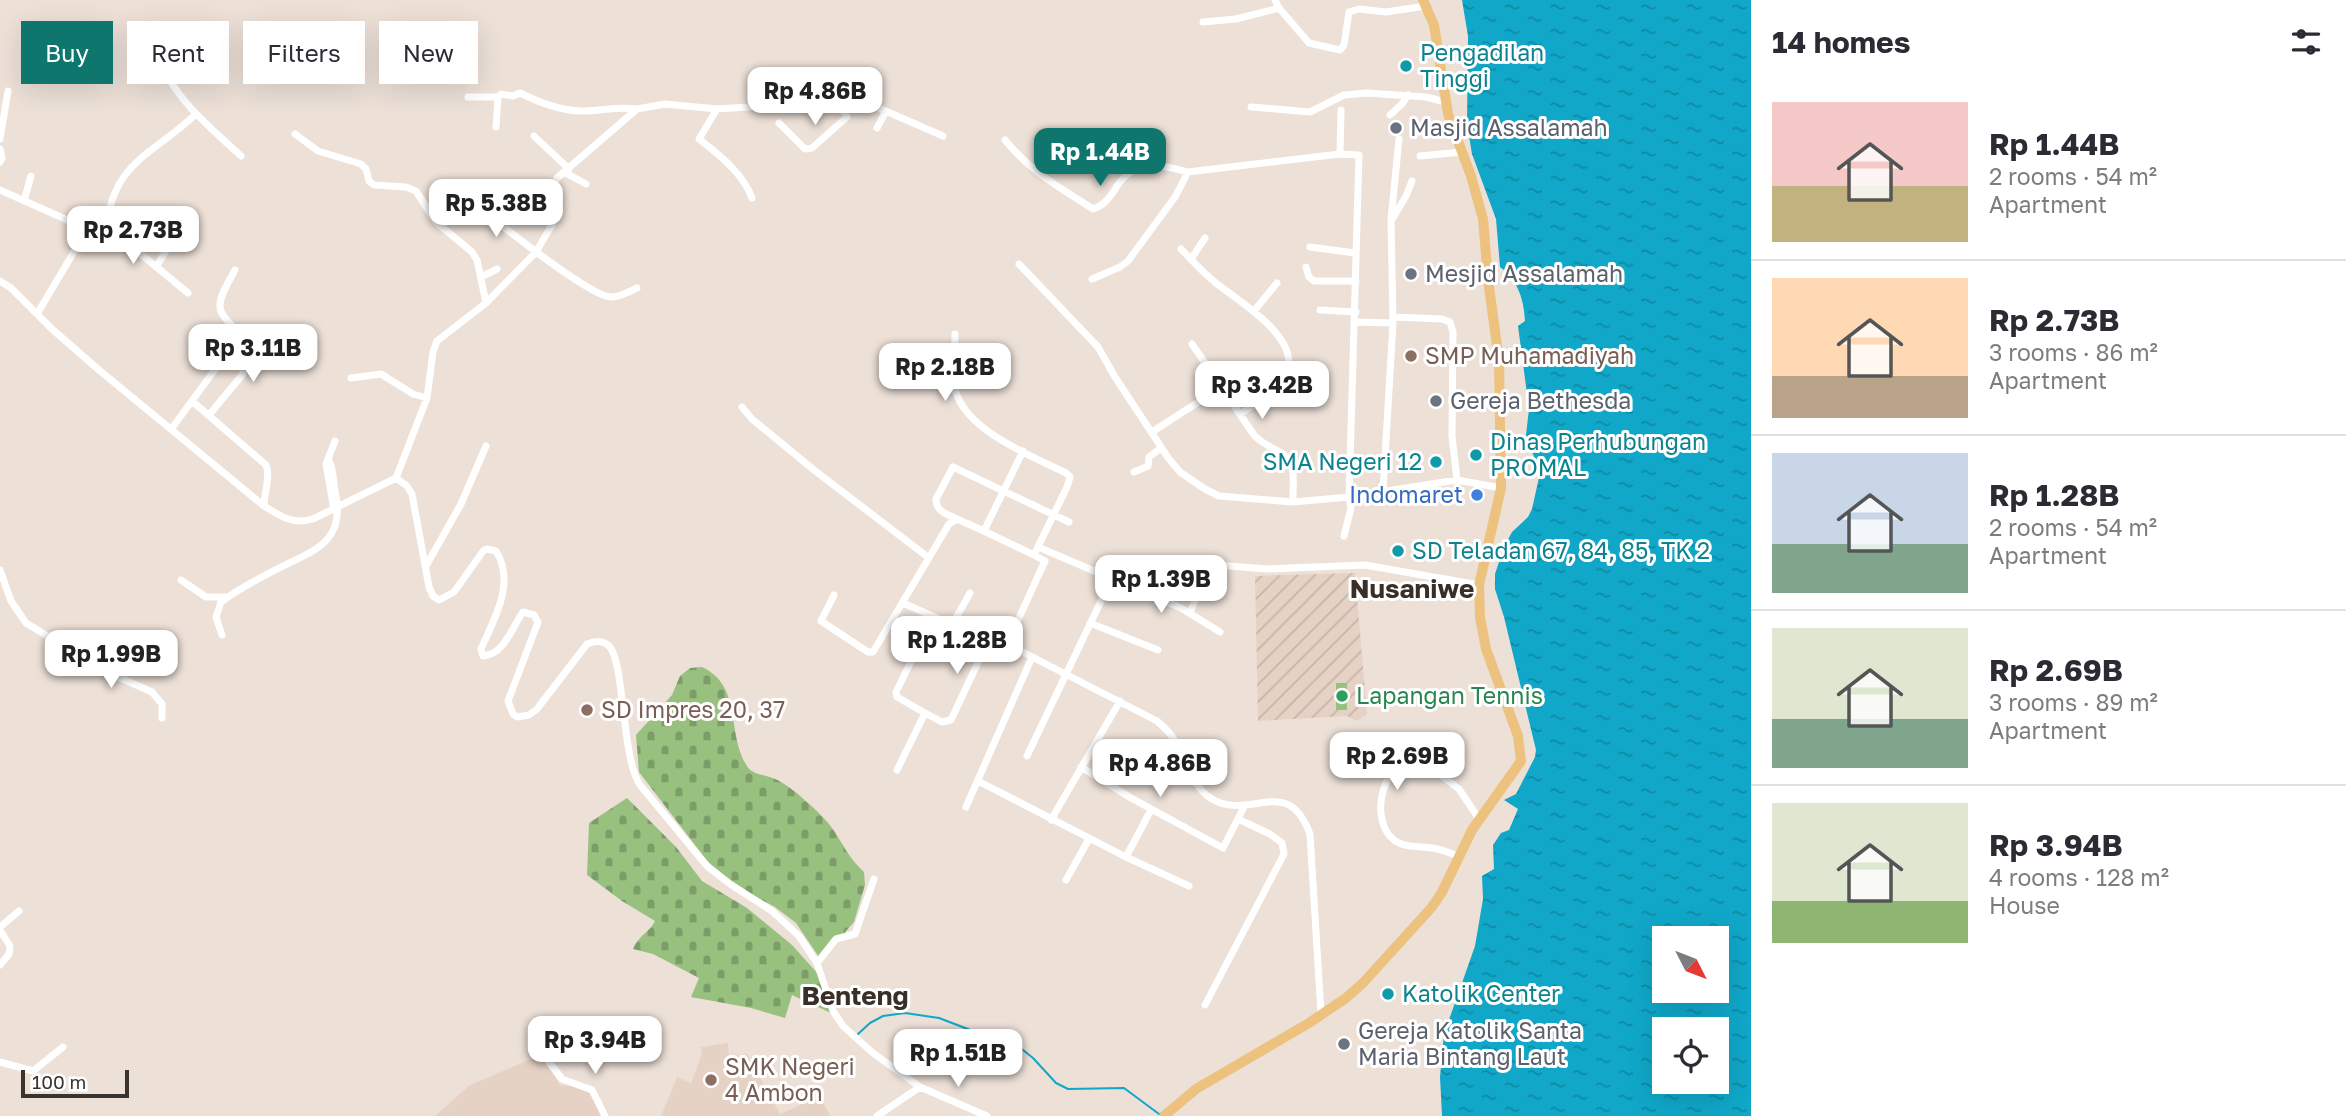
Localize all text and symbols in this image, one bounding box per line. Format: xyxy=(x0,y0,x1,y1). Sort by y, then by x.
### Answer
chip: Buy xyxy=(21,21,113,84)
chip: Rent xyxy=(127,21,229,84)
chip: Filters xyxy=(243,21,365,84)
chip: New xyxy=(379,21,478,84)
icon: filters xyxy=(2287,23,2325,61)
text: 14 homes xyxy=(1772,24,1911,60)
place label: Pengadilan Tinggi xyxy=(1420,38,1544,92)
marker: Pengadilan Tinggi xyxy=(1398,58,1414,74)
pin: Rp 4.86B xyxy=(743,68,887,127)
text: Rp 4.86B xyxy=(763,76,867,104)
place label: Masjid Assalamah xyxy=(1410,113,1608,141)
marker: Masjid Assalamah xyxy=(1388,120,1404,136)
text: Rp 1.44B xyxy=(1989,126,2120,162)
pin: Rp 1.44B xyxy=(1028,128,1172,188)
icon: home xyxy=(1828,130,1912,214)
text: Rp 1.44B xyxy=(1050,137,1150,165)
text: 2 rooms · 54 m² xyxy=(1989,162,2157,190)
pin: Rp 5.38B xyxy=(424,180,568,239)
text: Rp 5.38B xyxy=(445,188,547,216)
text: Apartment xyxy=(1989,190,2107,218)
pin: Rp 2.73B xyxy=(61,206,205,266)
text: Rp 2.73B xyxy=(83,215,183,243)
place label: Mesjid Assalamah xyxy=(1425,259,1623,287)
marker: Mesjid Assalamah xyxy=(1403,266,1419,282)
text: Rp 2.73B xyxy=(1989,302,2120,338)
icon: home xyxy=(1828,306,1912,390)
pin: Rp 3.11B xyxy=(181,324,325,384)
text: Rp 3.11B xyxy=(204,333,302,361)
text: 3 rooms · 86 m² xyxy=(1989,338,2158,366)
place label: SMP Muhamadiyah xyxy=(1425,341,1634,369)
pin: Rp 2.18B xyxy=(873,344,1017,403)
marker: SMP Muhamadiyah xyxy=(1403,348,1419,364)
text: Rp 2.18B xyxy=(895,352,995,380)
pin: Rp 3.42B xyxy=(1190,362,1334,421)
text: Apartment xyxy=(1989,366,2107,394)
text: Rp 3.42B xyxy=(1211,370,1313,398)
place label: Gereja Bethesda xyxy=(1450,386,1631,414)
marker: Gereja Bethesda xyxy=(1428,393,1444,409)
place label: Dinas Perhubungan PROMAL xyxy=(1490,427,1706,481)
place label: SMA Negeri 12 xyxy=(1263,447,1422,475)
marker: Dinas Perhubungan PROMAL xyxy=(1468,447,1484,463)
marker: SMA Negeri 12 xyxy=(1428,454,1444,470)
text: Rp 1.28B xyxy=(1989,477,2120,513)
place label: Indomaret xyxy=(1349,480,1463,508)
icon: home xyxy=(1828,481,1912,565)
marker: Indomaret xyxy=(1469,487,1485,503)
text: 2 rooms · 54 m² xyxy=(1989,513,2157,541)
place label: SD Teladan 67, 84, 85, TK 2 xyxy=(1412,536,1710,564)
text: Apartment xyxy=(1989,541,2107,569)
marker: SD Teladan 67, 84, 85, TK 2 xyxy=(1390,543,1406,559)
pin: Rp 1.39B xyxy=(1089,556,1233,615)
text: Rp 1.39B xyxy=(1111,564,1211,592)
district label: Nusaniwe xyxy=(1350,573,1474,604)
pin: Rp 1.28B xyxy=(885,616,1029,676)
text: Rp 1.28B xyxy=(907,625,1007,653)
pin: Rp 1.99B xyxy=(39,630,183,690)
text: Rp 1.99B xyxy=(61,639,161,667)
text: Rp 2.69B xyxy=(1989,652,2123,688)
icon: home xyxy=(1828,656,1912,740)
place label: Lapangan Tennis xyxy=(1356,681,1543,709)
marker: Lapangan Tennis xyxy=(1334,688,1350,704)
text: 3 rooms · 89 m² xyxy=(1989,688,2158,716)
place label: SD Impres 20, 37 xyxy=(601,695,785,723)
marker: SD Impres 20, 37 xyxy=(579,702,595,718)
text: Apartment xyxy=(1989,716,2107,744)
pin: Rp 2.69B xyxy=(1325,732,1469,792)
pin: Rp 4.86B xyxy=(1088,740,1232,799)
text: Rp 2.69B xyxy=(1346,741,1448,769)
text: Rp 4.86B xyxy=(1108,748,1212,776)
text: Rp 3.94B xyxy=(1989,827,2123,863)
icon: home xyxy=(1828,831,1912,915)
text: 4 rooms · 128 m² xyxy=(1989,863,2169,891)
text: House xyxy=(1989,891,2060,919)
north arrow xyxy=(1652,926,1729,1003)
map controls xyxy=(1652,926,1729,1094)
place label: Katolik Center xyxy=(1402,979,1560,1007)
district label: Benteng xyxy=(802,980,908,1011)
marker: Katolik Center xyxy=(1380,986,1396,1002)
pin: Rp 3.94B xyxy=(523,1016,667,1076)
place label: Gereja Katolik Santa Maria Bintang Laut xyxy=(1358,1016,1582,1070)
button: locate xyxy=(1652,1017,1729,1094)
text: Rp 3.94B xyxy=(544,1025,646,1053)
pin: Rp 1.51B xyxy=(886,1030,1030,1089)
marker: Gereja Katolik Santa Maria Bintang Laut xyxy=(1336,1036,1352,1052)
text: Rp 1.51B xyxy=(909,1038,1007,1066)
place label: SMK Negeri 4 Ambon xyxy=(725,1052,855,1106)
scale bar xyxy=(21,1067,130,1099)
text: 100 m xyxy=(32,1070,86,1093)
marker: SMK Negeri 4 Ambon xyxy=(703,1072,719,1088)

